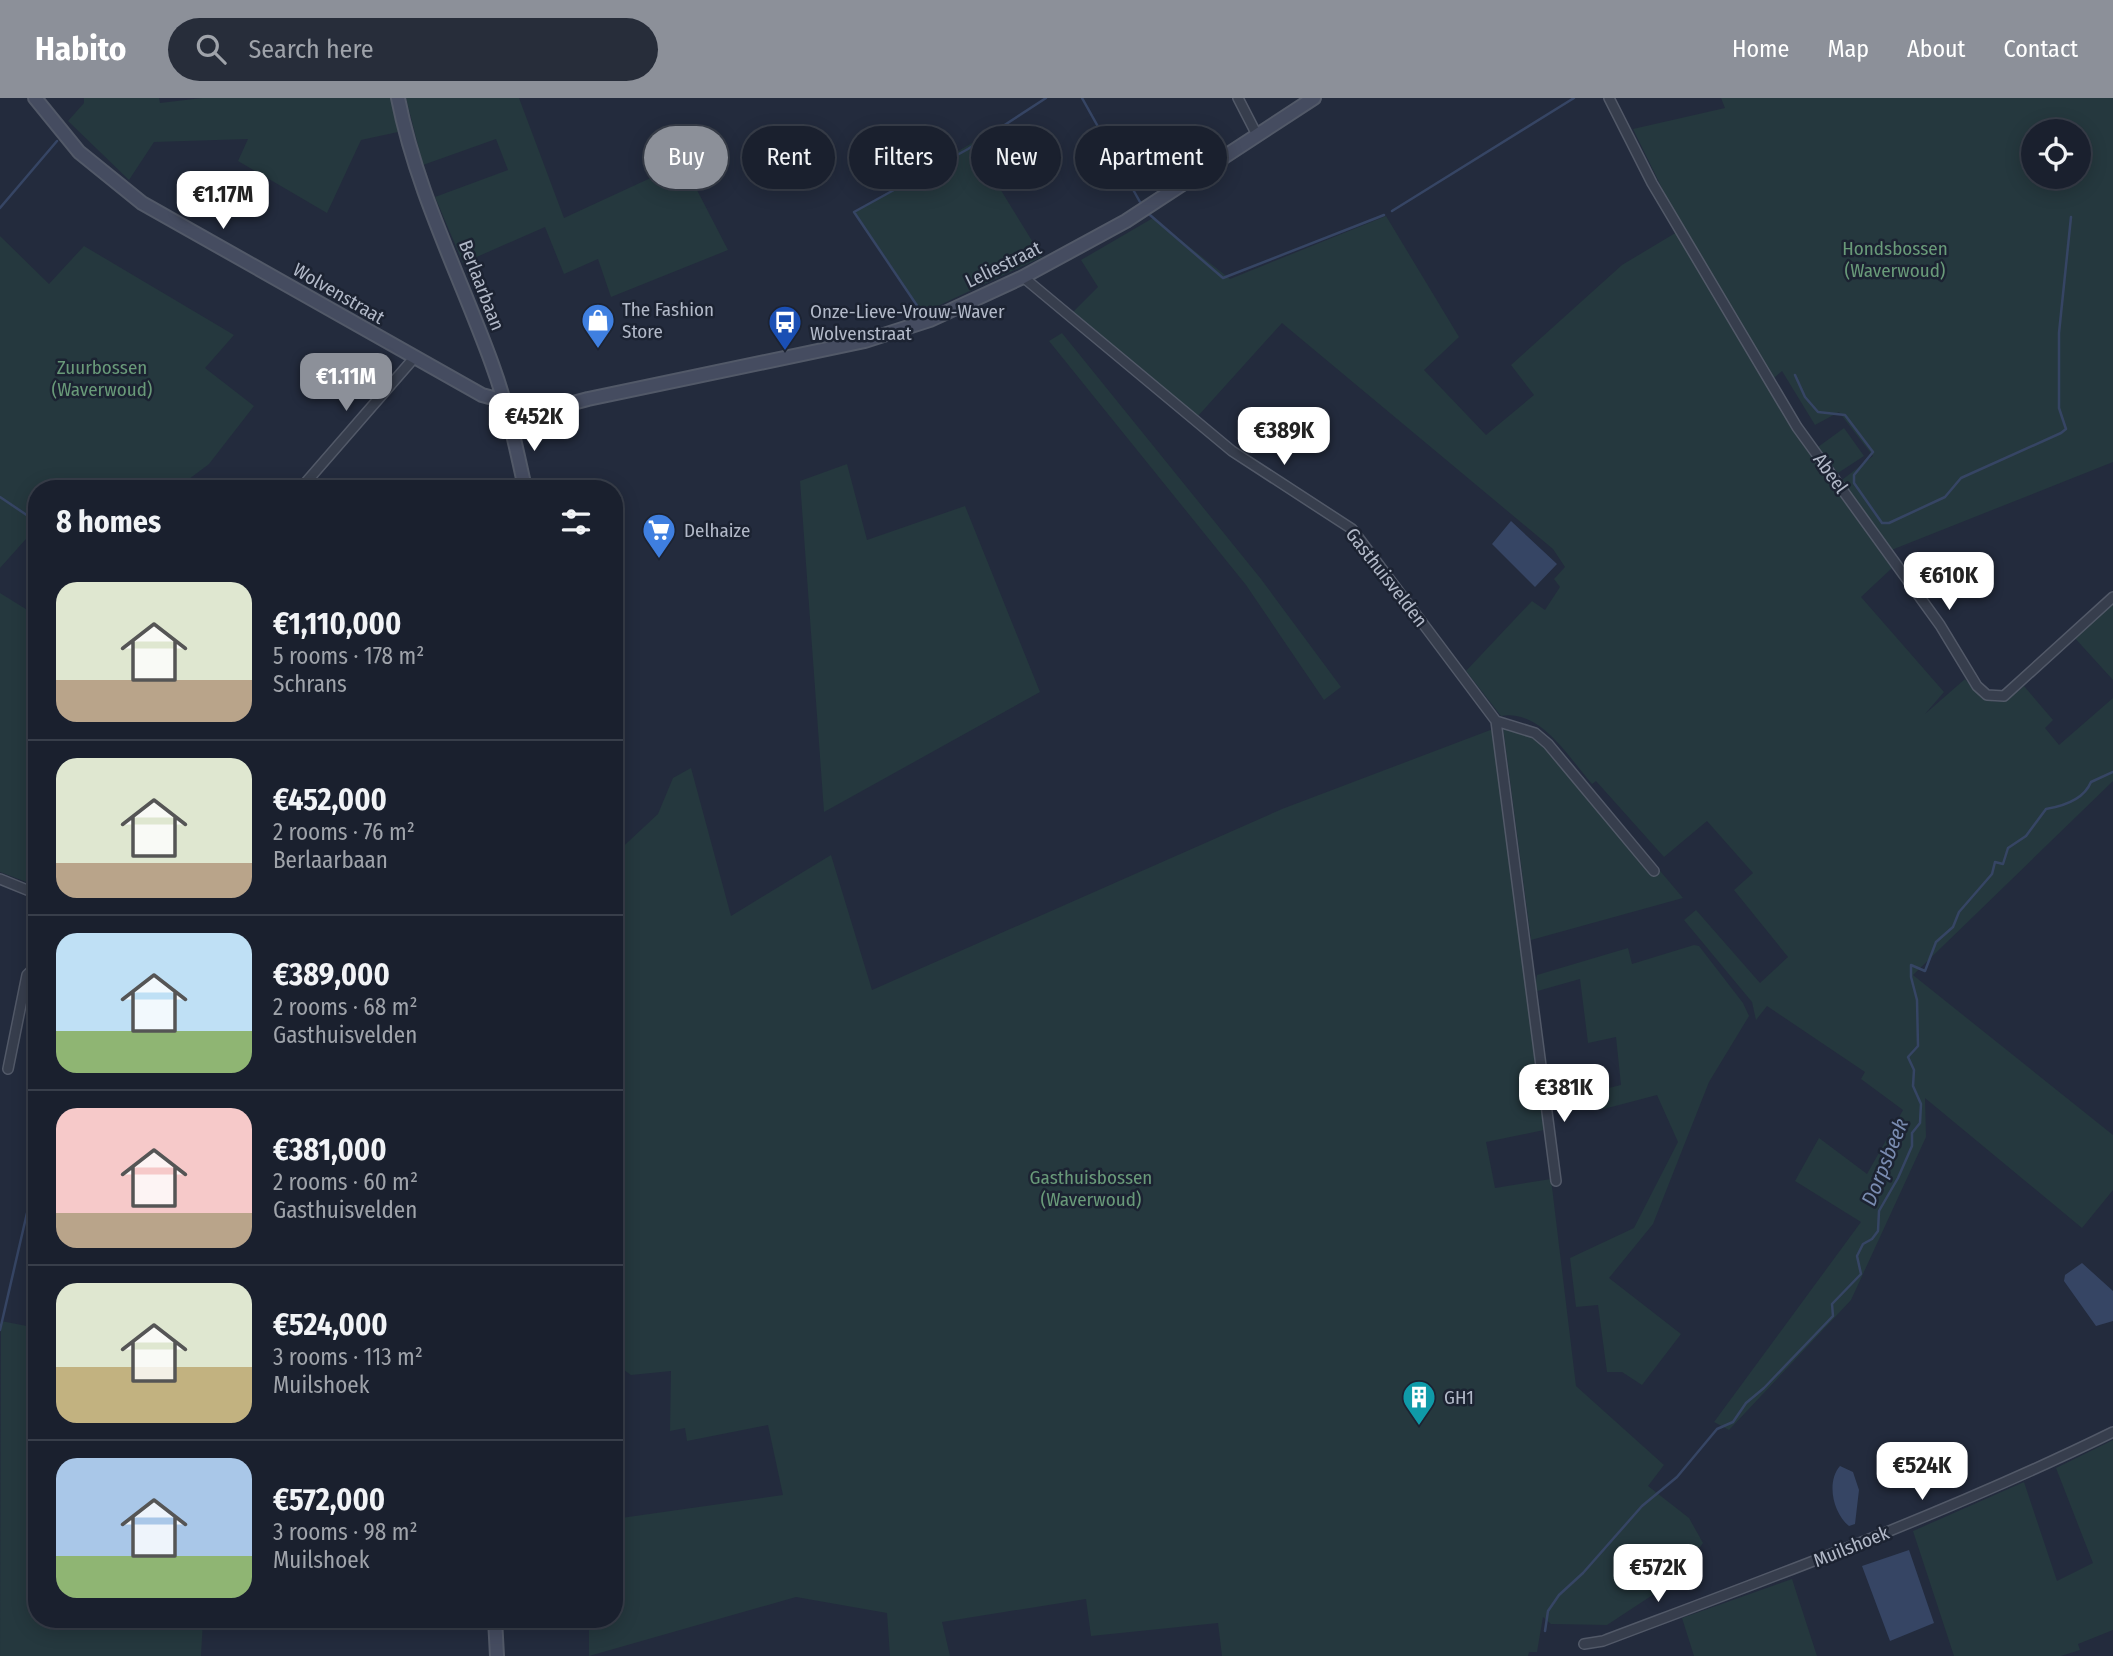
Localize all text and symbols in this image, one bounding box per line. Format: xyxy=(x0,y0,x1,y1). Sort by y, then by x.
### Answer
search box xyxy=(168,18,658,81)
text: Habito xyxy=(35,29,126,69)
icon: search xyxy=(192,30,230,68)
text: Search here xyxy=(248,34,374,65)
text: Home xyxy=(1732,35,1789,63)
text: Map xyxy=(1827,35,1869,63)
text: About xyxy=(1907,35,1965,63)
text: Contact xyxy=(2003,35,2078,63)
map controls xyxy=(2021,119,2091,189)
button: locate xyxy=(2021,119,2091,189)
chip: Buy xyxy=(644,126,728,189)
chip: Rent xyxy=(742,126,835,189)
chip: Filters xyxy=(849,126,957,189)
chip: New xyxy=(971,126,1061,189)
chip: Apartment xyxy=(1075,126,1227,189)
pin: €1.17M xyxy=(166,172,280,231)
text: €1.17M xyxy=(193,180,253,208)
street label: Leliestraat xyxy=(961,236,1046,293)
street label: Berlaarbaan xyxy=(454,237,509,334)
park label: Hondsbossen (Waverwoud) xyxy=(1842,237,1948,282)
street label: Wolvenstraat xyxy=(289,258,389,329)
place label: The Fashion Store xyxy=(622,298,714,343)
place label: Onze-Lieve-Vrouw-Waver Wolvenstraat xyxy=(810,300,1005,345)
shop icon: The Fashion Store xyxy=(579,301,617,350)
bus stop icon: Onze-Lieve-Vrouw-Waver Wolvenstraat xyxy=(766,303,804,352)
pin: €1.11M xyxy=(289,354,403,413)
park label: Zuurbossen (Waverwoud) xyxy=(52,356,152,401)
text: €1.11M xyxy=(316,362,376,390)
pin: €452K xyxy=(485,394,583,453)
text: €452K xyxy=(505,402,563,430)
pin: €389K xyxy=(1235,408,1333,467)
text: €389K xyxy=(1254,416,1314,444)
street label: Abeel xyxy=(1808,449,1853,498)
icon: filters xyxy=(557,503,595,541)
text: 8 homes xyxy=(56,504,161,540)
supermarket icon: Delhaize xyxy=(640,511,678,560)
place label: Delhaize xyxy=(684,519,750,542)
street label: Gasthuisvelden xyxy=(1341,523,1432,631)
pin: €610K xyxy=(1900,552,1998,612)
text: €610K xyxy=(1920,561,1978,589)
text: €1,110,000 xyxy=(273,606,401,642)
icon: home xyxy=(112,610,196,694)
text: 5 rooms · 178 m² xyxy=(273,642,424,670)
text: Schrans xyxy=(273,670,347,698)
text: €452,000 xyxy=(273,782,387,818)
icon: home xyxy=(112,786,196,870)
text: 2 rooms · 76 m² xyxy=(273,818,415,846)
text: Berlaarbaan xyxy=(273,846,388,874)
text: €389,000 xyxy=(273,957,390,993)
icon: home xyxy=(112,961,196,1045)
text: 2 rooms · 68 m² xyxy=(273,993,418,1021)
text: Gasthuisvelden xyxy=(273,1021,417,1049)
pin: €381K xyxy=(1515,1065,1613,1124)
text: €381K xyxy=(1535,1073,1593,1101)
water label: Dorpsbeek xyxy=(1856,1115,1914,1209)
text: €381,000 xyxy=(273,1132,387,1168)
icon: home xyxy=(112,1136,196,1220)
park label: Gasthuisbossen (Waverwoud) xyxy=(1030,1166,1152,1211)
text: 2 rooms · 60 m² xyxy=(273,1168,418,1196)
text: Gasthuisvelden xyxy=(273,1196,417,1224)
text: €524,000 xyxy=(273,1307,388,1343)
icon: home xyxy=(112,1311,196,1395)
text: 3 rooms · 113 m² xyxy=(273,1343,423,1371)
text: Muilshoek xyxy=(273,1371,369,1399)
building icon: GH1 xyxy=(1400,1378,1438,1427)
place label: GH1 xyxy=(1444,1386,1474,1409)
pin: €524K xyxy=(1873,1442,1971,1502)
text: €524K xyxy=(1893,1451,1951,1479)
text: €572,000 xyxy=(273,1482,385,1518)
icon: home xyxy=(112,1486,196,1570)
text: 3 rooms · 98 m² xyxy=(273,1518,418,1546)
street label: Muilshoek xyxy=(1810,1521,1893,1572)
pin: €572K xyxy=(1609,1544,1707,1604)
text: Muilshoek xyxy=(273,1546,369,1574)
text: €572K xyxy=(1630,1553,1686,1581)

